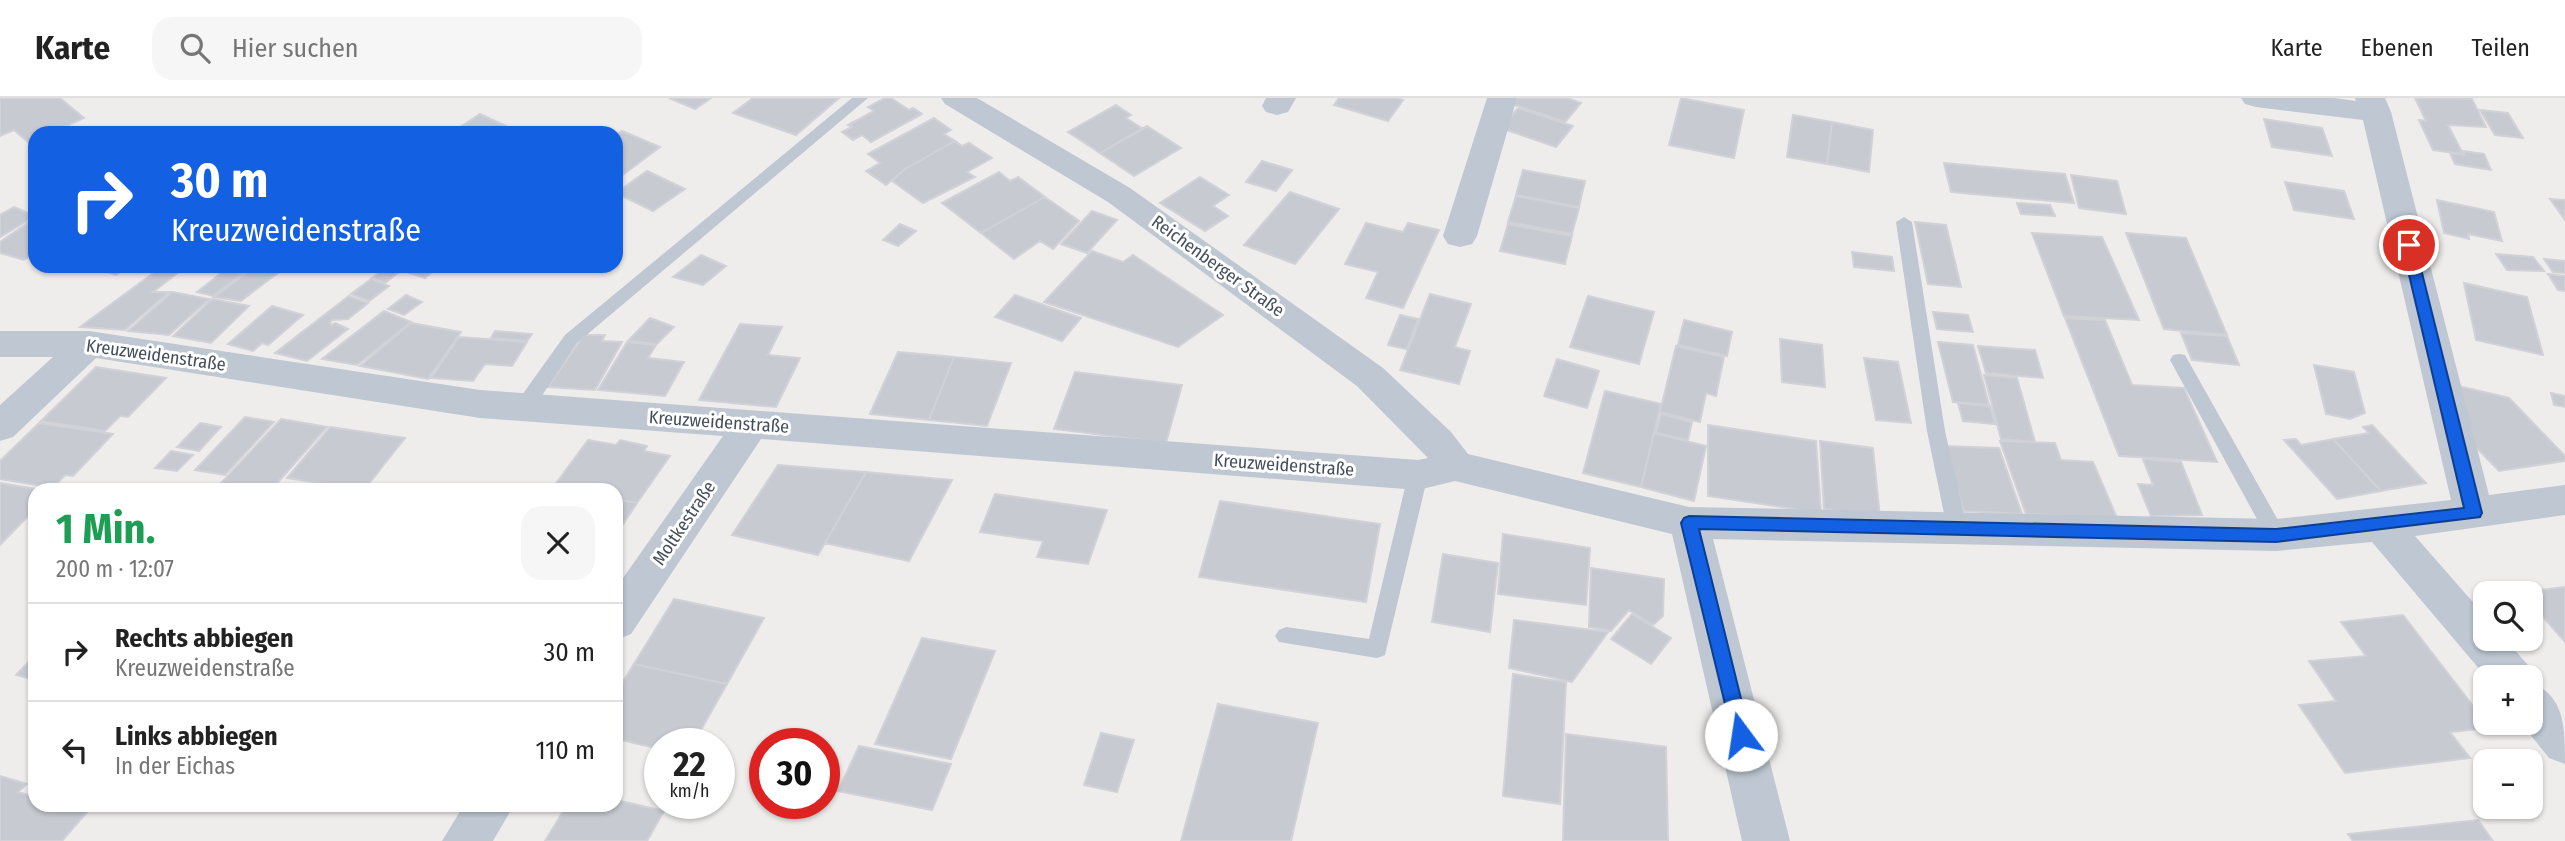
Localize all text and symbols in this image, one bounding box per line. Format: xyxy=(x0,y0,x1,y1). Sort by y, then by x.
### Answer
search box xyxy=(152,17,642,80)
text: Karte xyxy=(35,28,110,68)
icon: search xyxy=(176,29,214,67)
text: Hier suchen xyxy=(232,33,359,64)
text: Karte xyxy=(2271,34,2323,62)
text: Ebenen xyxy=(2361,34,2434,62)
text: Teilen xyxy=(2472,34,2530,62)
text: 30 m xyxy=(171,151,269,210)
icon: right xyxy=(56,154,147,245)
text: Kreuzweidenstraße xyxy=(171,211,421,249)
street label: Reichenberger Straße xyxy=(1147,211,1289,322)
pin xyxy=(2379,215,2439,275)
icon: arrive xyxy=(2390,226,2428,264)
street label: Kreuzweidenstraße xyxy=(85,334,227,376)
street label: Kreuzweidenstraße xyxy=(648,406,790,438)
street label: Kreuzweidenstraße xyxy=(1213,449,1355,481)
street label: Moltkestraße xyxy=(648,477,720,569)
text: 1 Min. xyxy=(56,504,155,554)
button: close xyxy=(521,506,595,580)
text: 200 m · 12:07 xyxy=(56,555,174,583)
map controls xyxy=(2473,581,2543,819)
button: search xyxy=(2473,581,2543,651)
text: Rechts abbiegen xyxy=(115,623,294,654)
icon: right xyxy=(56,633,94,671)
text: 30 m xyxy=(544,637,595,668)
text: Kreuzweidenstraße xyxy=(115,654,295,682)
button: + xyxy=(2473,665,2543,735)
position arrow xyxy=(1704,698,1778,772)
text: Links abbiegen xyxy=(115,721,278,752)
speed limit sign: 30 xyxy=(749,728,840,819)
icon: left xyxy=(56,731,94,769)
text: 110 m xyxy=(535,735,595,766)
text: 22 xyxy=(673,743,706,785)
button: − xyxy=(2473,749,2543,819)
text: In der Eichas xyxy=(115,752,235,780)
text: km/h xyxy=(669,780,710,802)

